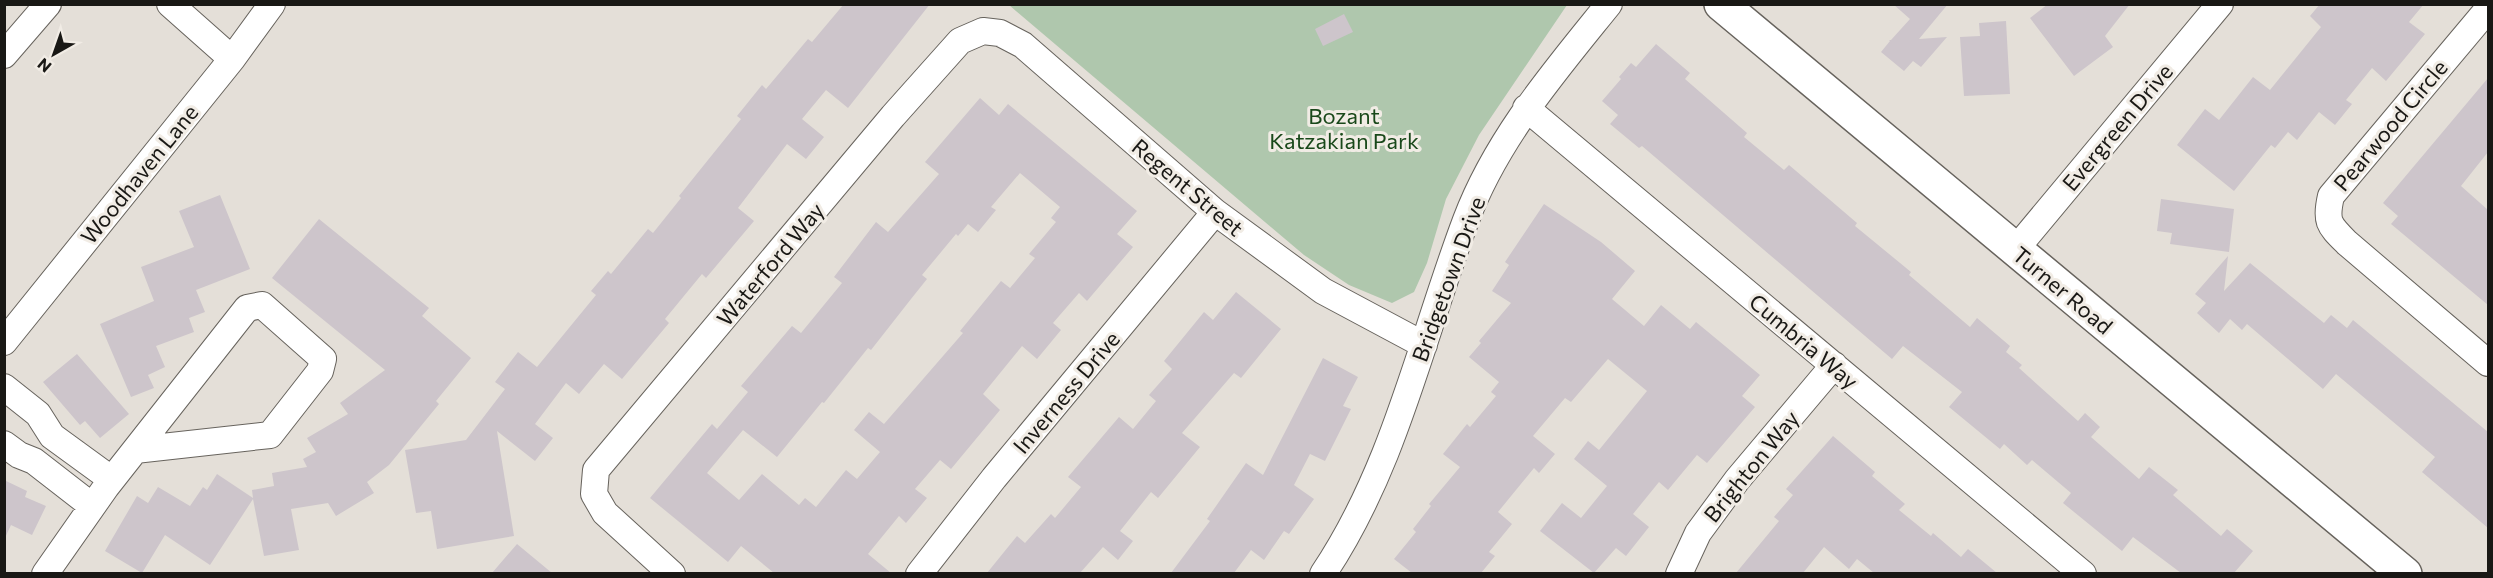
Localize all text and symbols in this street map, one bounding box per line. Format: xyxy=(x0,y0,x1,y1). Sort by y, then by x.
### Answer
north arrow xyxy=(24,24,84,84)
street label: Pearwood Circle xyxy=(2327,54,2453,196)
text: N xyxy=(33,55,55,77)
street label: Evergreen Drive xyxy=(2056,58,2178,196)
street label: Woodhaven Lane xyxy=(75,99,203,249)
park label: Bozant Katzakian Park xyxy=(1269,102,1419,154)
street label: Regent Street xyxy=(1127,133,1249,241)
street label: Bridgetown Drive xyxy=(1406,193,1490,365)
street label: Waterford Way xyxy=(711,197,829,331)
street label: Turner Road xyxy=(2008,240,2118,340)
street label: Cumbria Way xyxy=(1744,288,1864,394)
street label: Inverness Drive xyxy=(1007,325,1125,459)
street label: Brighton Way xyxy=(1698,405,1804,527)

